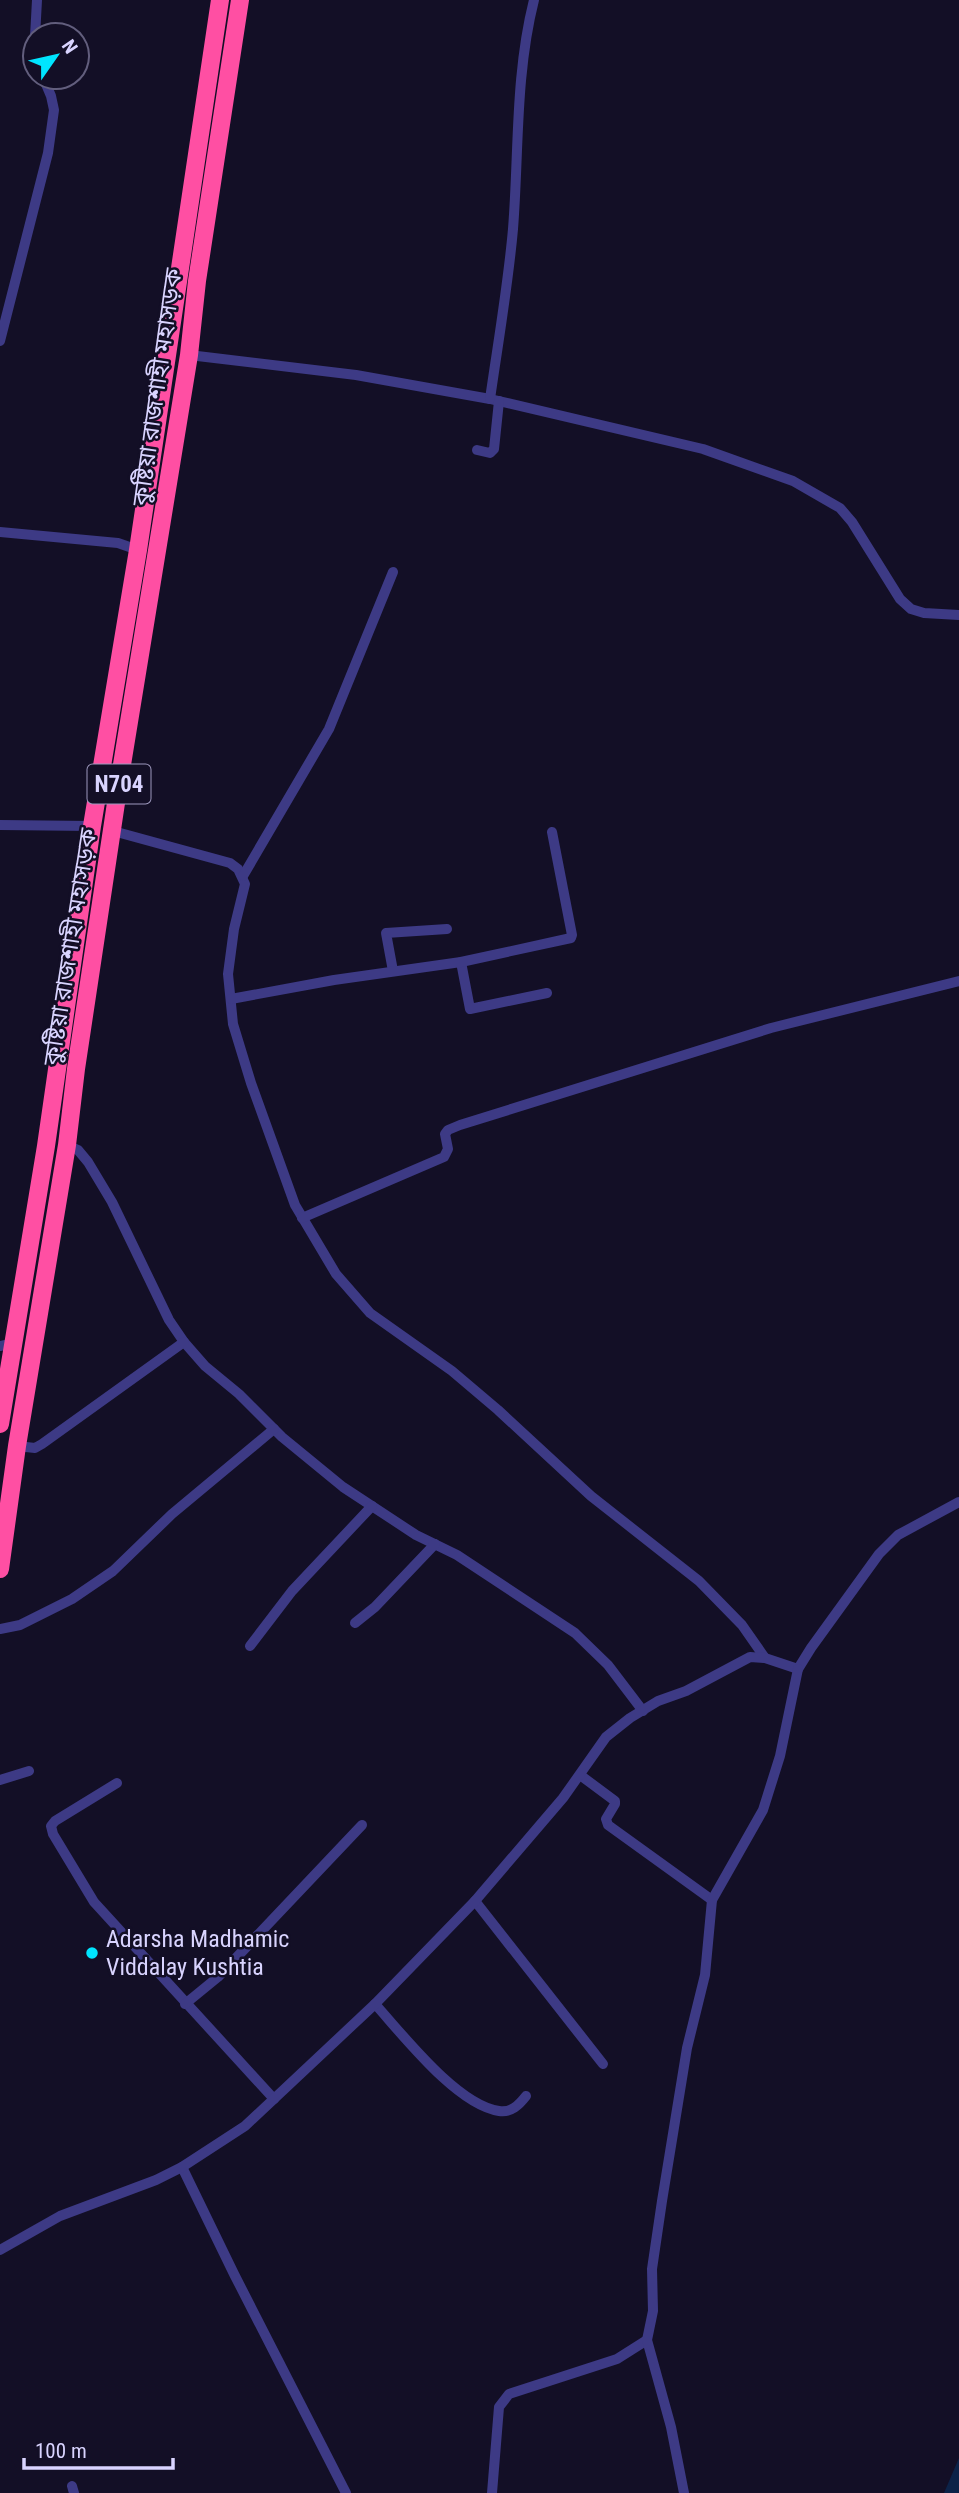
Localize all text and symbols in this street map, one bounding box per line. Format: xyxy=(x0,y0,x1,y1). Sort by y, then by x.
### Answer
north arrow xyxy=(21,21,91,91)
text: N xyxy=(57,36,82,58)
street label: কুষ্টিয়া রাজশাহী মহাসড়ক xyxy=(126,266,188,509)
road number: N704 xyxy=(88,764,150,804)
street label: কুষ্টিয়া রাজশাহী মহাসড়ক xyxy=(37,826,103,1068)
place label: Adarsha Madhamic Viddalay Kushtia xyxy=(106,1925,289,1981)
marker: Adarsha Madhamic Viddalay Kushtia xyxy=(84,1945,100,1961)
scale bar xyxy=(24,2426,173,2470)
text: 100 m xyxy=(35,2439,87,2463)

